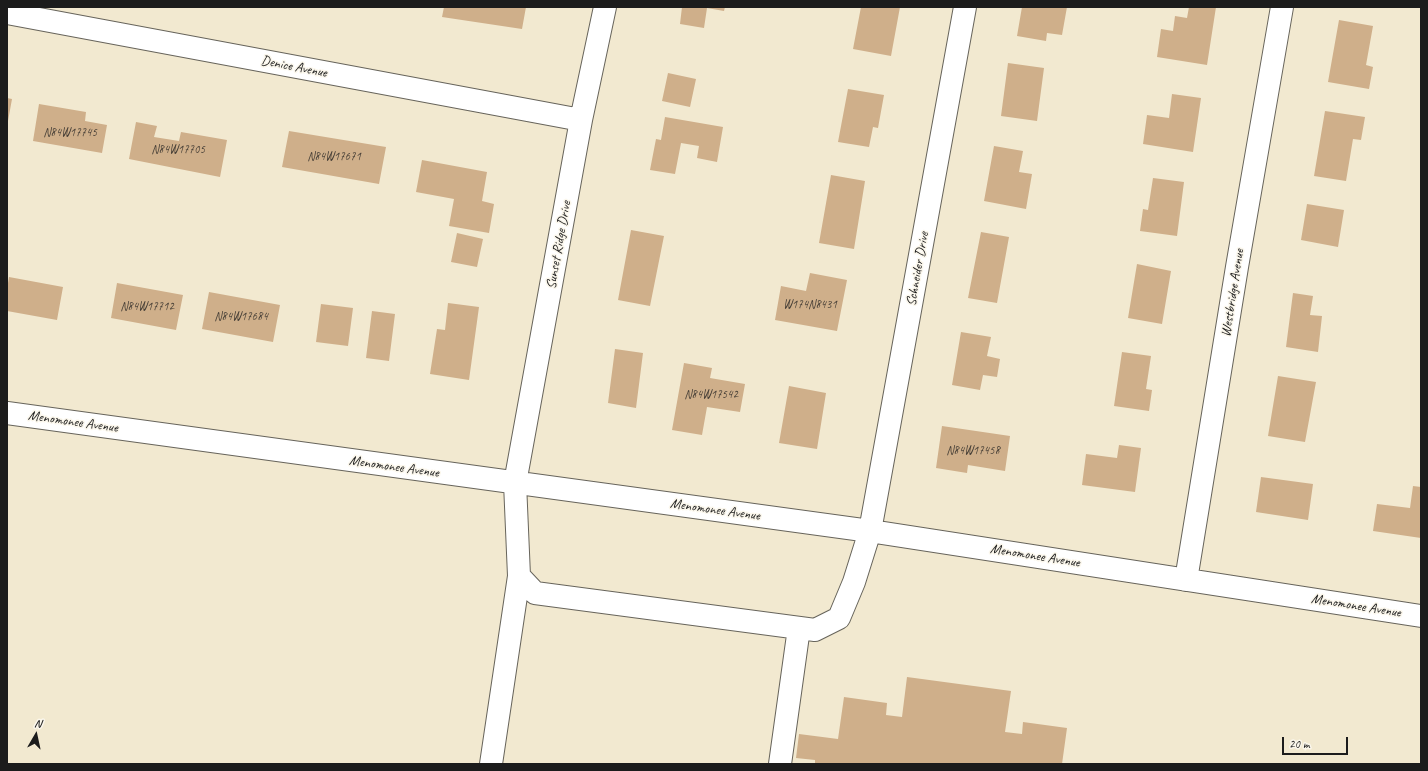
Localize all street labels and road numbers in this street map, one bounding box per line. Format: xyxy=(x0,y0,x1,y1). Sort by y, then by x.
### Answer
street label: Denice Avenue xyxy=(260,52,328,82)
street label: Sunset Ridge Drive xyxy=(543,200,575,290)
street label: Schneider Drive xyxy=(903,231,933,307)
street label: Westbridge Avenue xyxy=(1218,248,1248,338)
street label: Menomonee Avenue xyxy=(27,407,119,437)
street label: Menomonee Avenue xyxy=(348,452,440,482)
street label: Menomonee Avenue xyxy=(669,495,761,525)
street label: Menomonee Avenue xyxy=(989,541,1081,571)
street label: Menomonee Avenue xyxy=(1310,591,1402,621)

